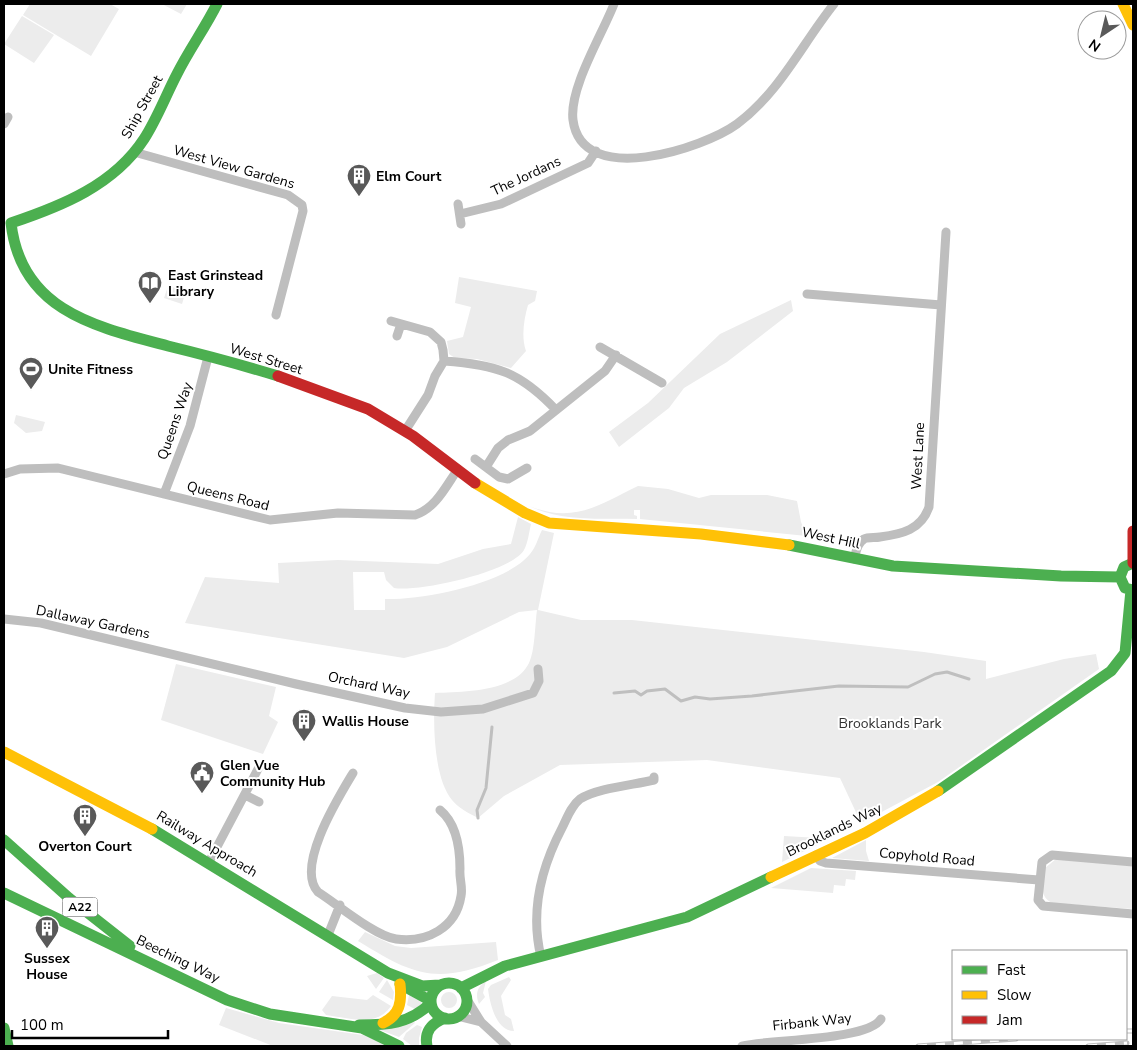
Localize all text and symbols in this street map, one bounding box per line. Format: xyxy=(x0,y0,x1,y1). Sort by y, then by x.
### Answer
north arrow xyxy=(1077,10,1127,60)
text: N xyxy=(1085,34,1105,56)
street label: Ship Street xyxy=(117,72,167,142)
street label: West View Gardens xyxy=(171,141,297,194)
street label: The Jordans xyxy=(488,151,564,200)
building icon: Elm Court xyxy=(346,163,372,197)
place label: Elm Court xyxy=(376,167,442,186)
place label: East Grinstead Library xyxy=(168,266,263,301)
library icon: East Grinstead Library xyxy=(137,270,163,304)
street label: West Street xyxy=(227,339,305,379)
sports icon: Unite Fitness xyxy=(18,356,44,390)
place label: Unite Fitness xyxy=(48,360,133,379)
street label: Queens Way xyxy=(153,379,197,462)
street label: West Lane xyxy=(907,422,929,490)
street label: Queens Road xyxy=(185,477,271,515)
street label: West Hill xyxy=(800,523,863,554)
street label: Dallaway Gardens xyxy=(34,601,152,643)
street label: Orchard Way xyxy=(326,667,413,703)
building icon: Wallis House xyxy=(291,708,317,742)
place label: Wallis House xyxy=(322,712,409,731)
park label: Brooklands Park xyxy=(839,714,942,733)
place label: Glen Vue Community Hub xyxy=(220,756,325,791)
public building icon: Glen Vue Community Hub xyxy=(189,760,215,794)
street label: Brooklands Way xyxy=(783,798,886,861)
building icon: Overton Court xyxy=(72,803,98,837)
street label: Railway Approach xyxy=(153,806,261,882)
place label: Overton Court xyxy=(38,837,132,856)
street label: Copyhold Road xyxy=(878,843,976,871)
road number: A22 xyxy=(62,898,98,916)
building icon: Sussex House xyxy=(34,915,60,949)
street label: Beeching Way xyxy=(133,931,224,988)
place label: Sussex House xyxy=(24,949,70,984)
legend xyxy=(952,950,1127,1040)
text: Fast xyxy=(997,960,1026,980)
text: Slow xyxy=(997,985,1032,1005)
scale bar xyxy=(12,1008,169,1040)
street label: Firbank Way xyxy=(772,1008,853,1036)
text: Jam xyxy=(996,1010,1023,1030)
text: 100 m xyxy=(20,1015,64,1035)

